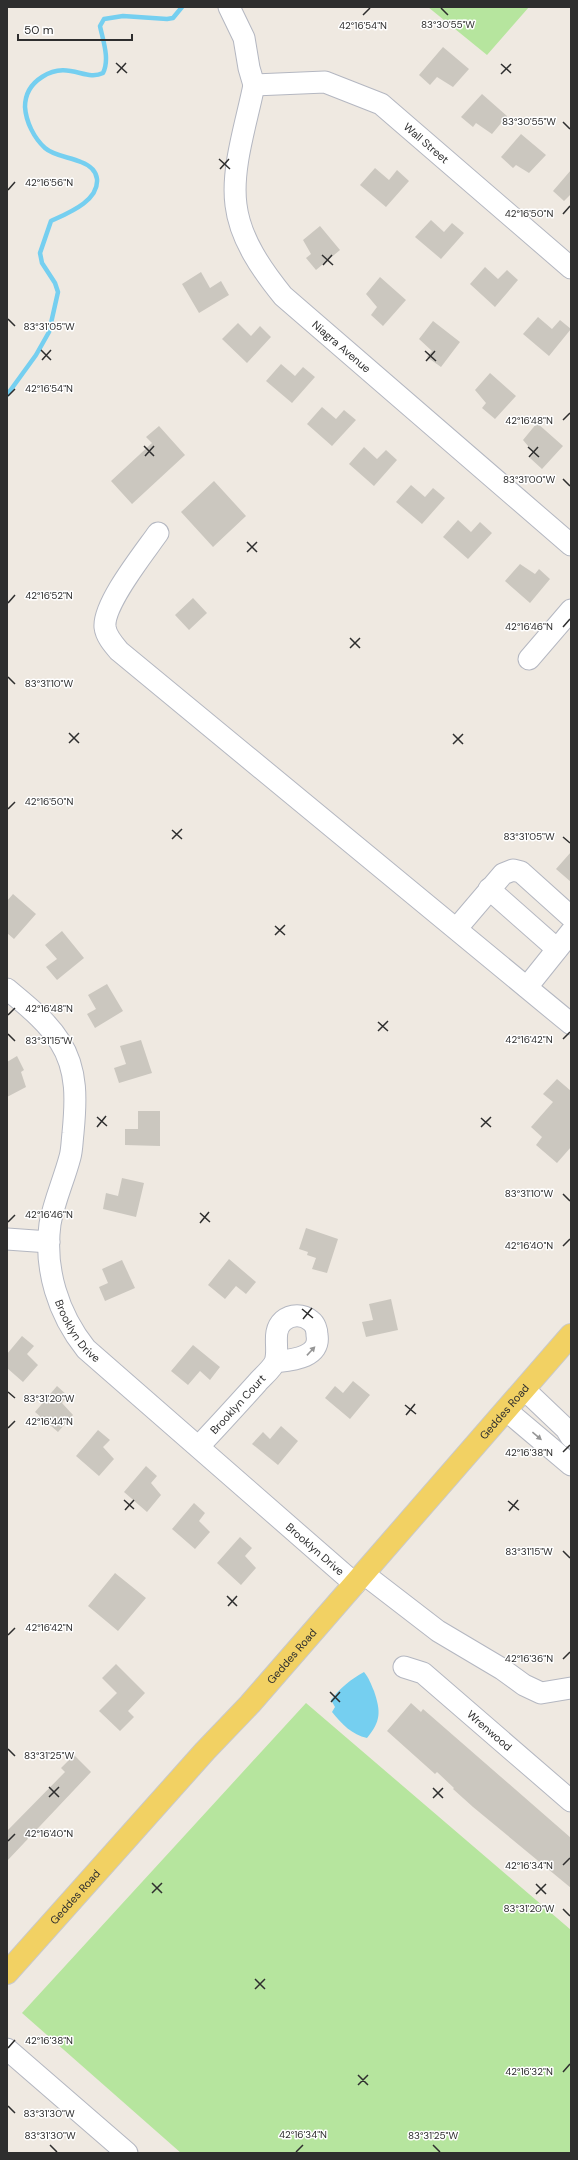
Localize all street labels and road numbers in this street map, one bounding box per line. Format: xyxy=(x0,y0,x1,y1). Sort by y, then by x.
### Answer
street label: Wall Street xyxy=(401,120,452,166)
street label: Niagra Avenue xyxy=(309,317,374,376)
street label: Brooklyn Drive xyxy=(52,1298,103,1365)
street label: Brooklyn Court xyxy=(207,1371,268,1437)
street label: Geddes Road xyxy=(476,1381,532,1442)
street label: Brooklyn Drive xyxy=(283,1520,347,1578)
street label: Geddes Road xyxy=(264,1626,320,1687)
street label: Wrenwood xyxy=(464,1707,515,1754)
street label: Geddes Road xyxy=(47,1866,103,1927)

